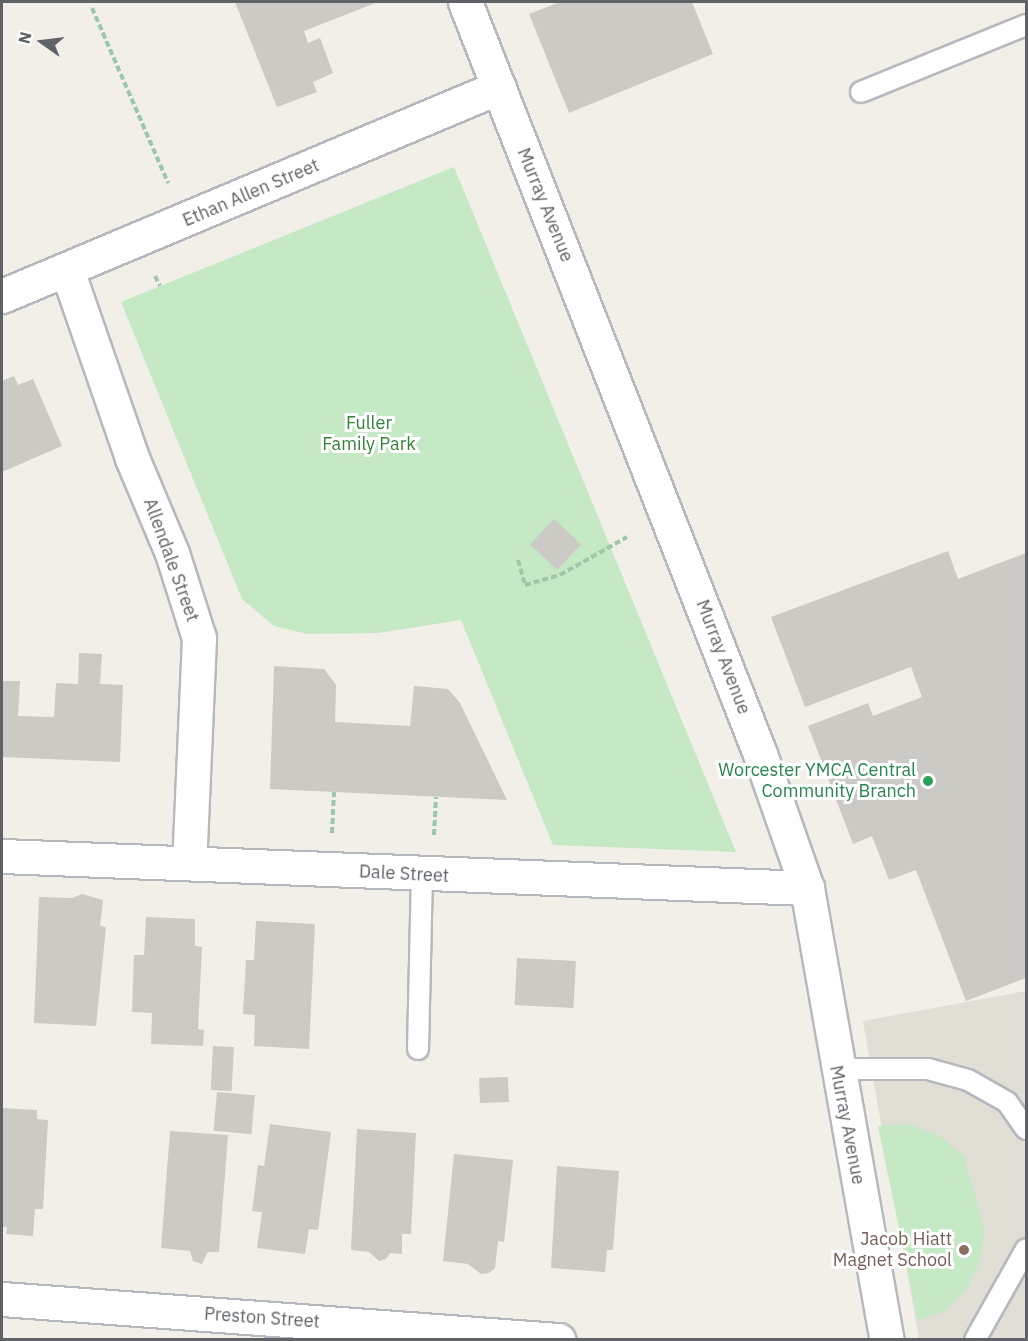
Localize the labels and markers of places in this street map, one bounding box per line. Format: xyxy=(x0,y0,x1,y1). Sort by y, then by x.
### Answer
place label: Worcester YMCA Central Community Branch xyxy=(718,760,916,802)
marker: Worcester YMCA Central Community Branch xyxy=(921,774,935,788)
place label: Jacob Hiatt Magnet School xyxy=(833,1229,952,1272)
marker: Jacob Hiatt Magnet School xyxy=(957,1243,971,1257)

